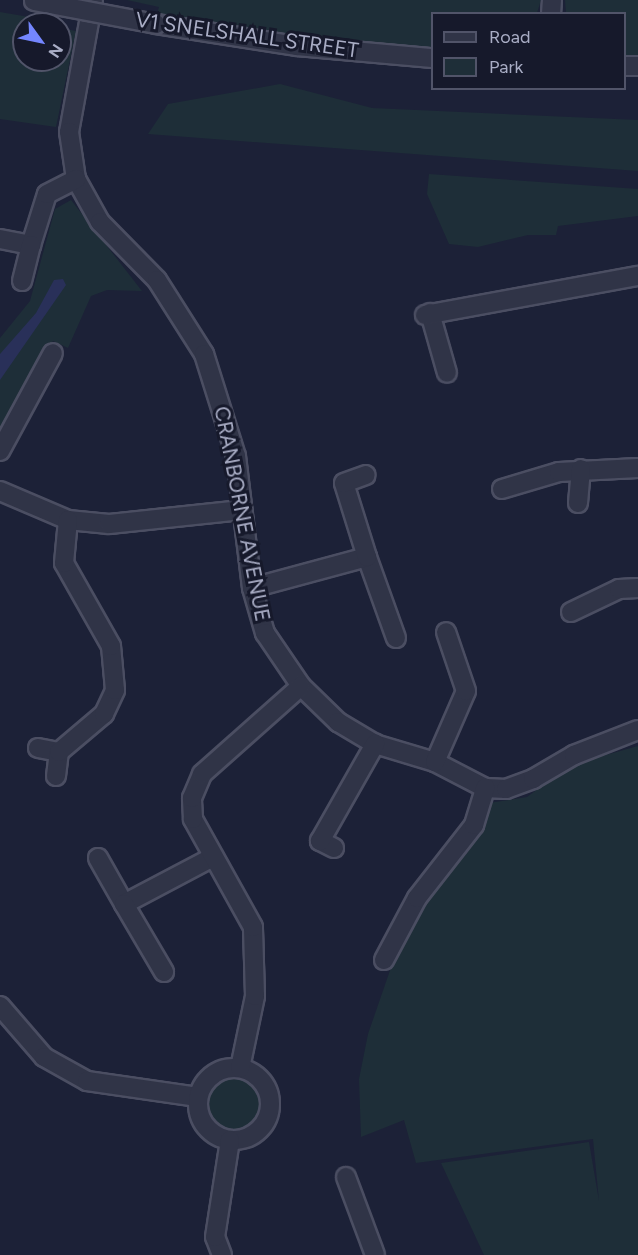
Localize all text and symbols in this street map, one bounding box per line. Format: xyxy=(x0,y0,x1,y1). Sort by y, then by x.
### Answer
street label: V1 SNELSHALL STREET xyxy=(134,7,360,63)
north arrow xyxy=(12,12,72,72)
legend xyxy=(431,12,626,90)
text: Road xyxy=(489,26,530,48)
text: N xyxy=(45,41,67,61)
text: Park xyxy=(489,56,523,78)
street label: CRANBORNE AVENUE xyxy=(209,404,275,624)

